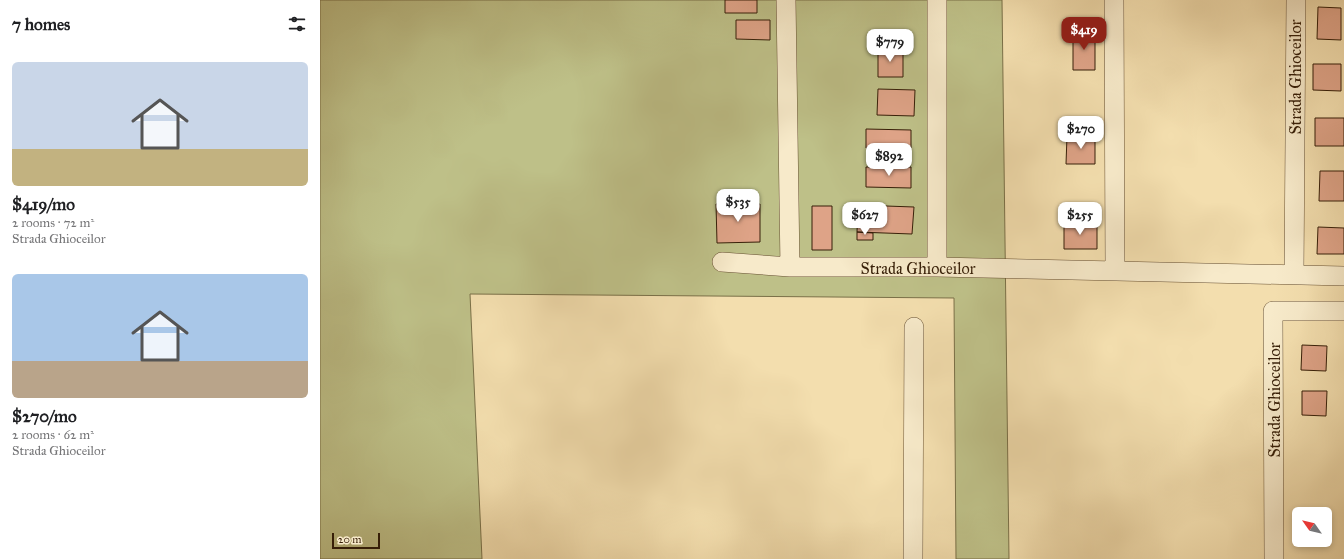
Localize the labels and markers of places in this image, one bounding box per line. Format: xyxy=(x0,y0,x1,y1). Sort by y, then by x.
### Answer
pin: $419 xyxy=(1060,17,1108,51)
pin: $779 xyxy=(866,29,914,63)
pin: $270 xyxy=(1057,116,1105,150)
pin: $892 xyxy=(865,143,913,177)
pin: $535 xyxy=(714,189,762,223)
pin: $627 xyxy=(841,202,889,236)
pin: $255 xyxy=(1056,202,1104,236)

